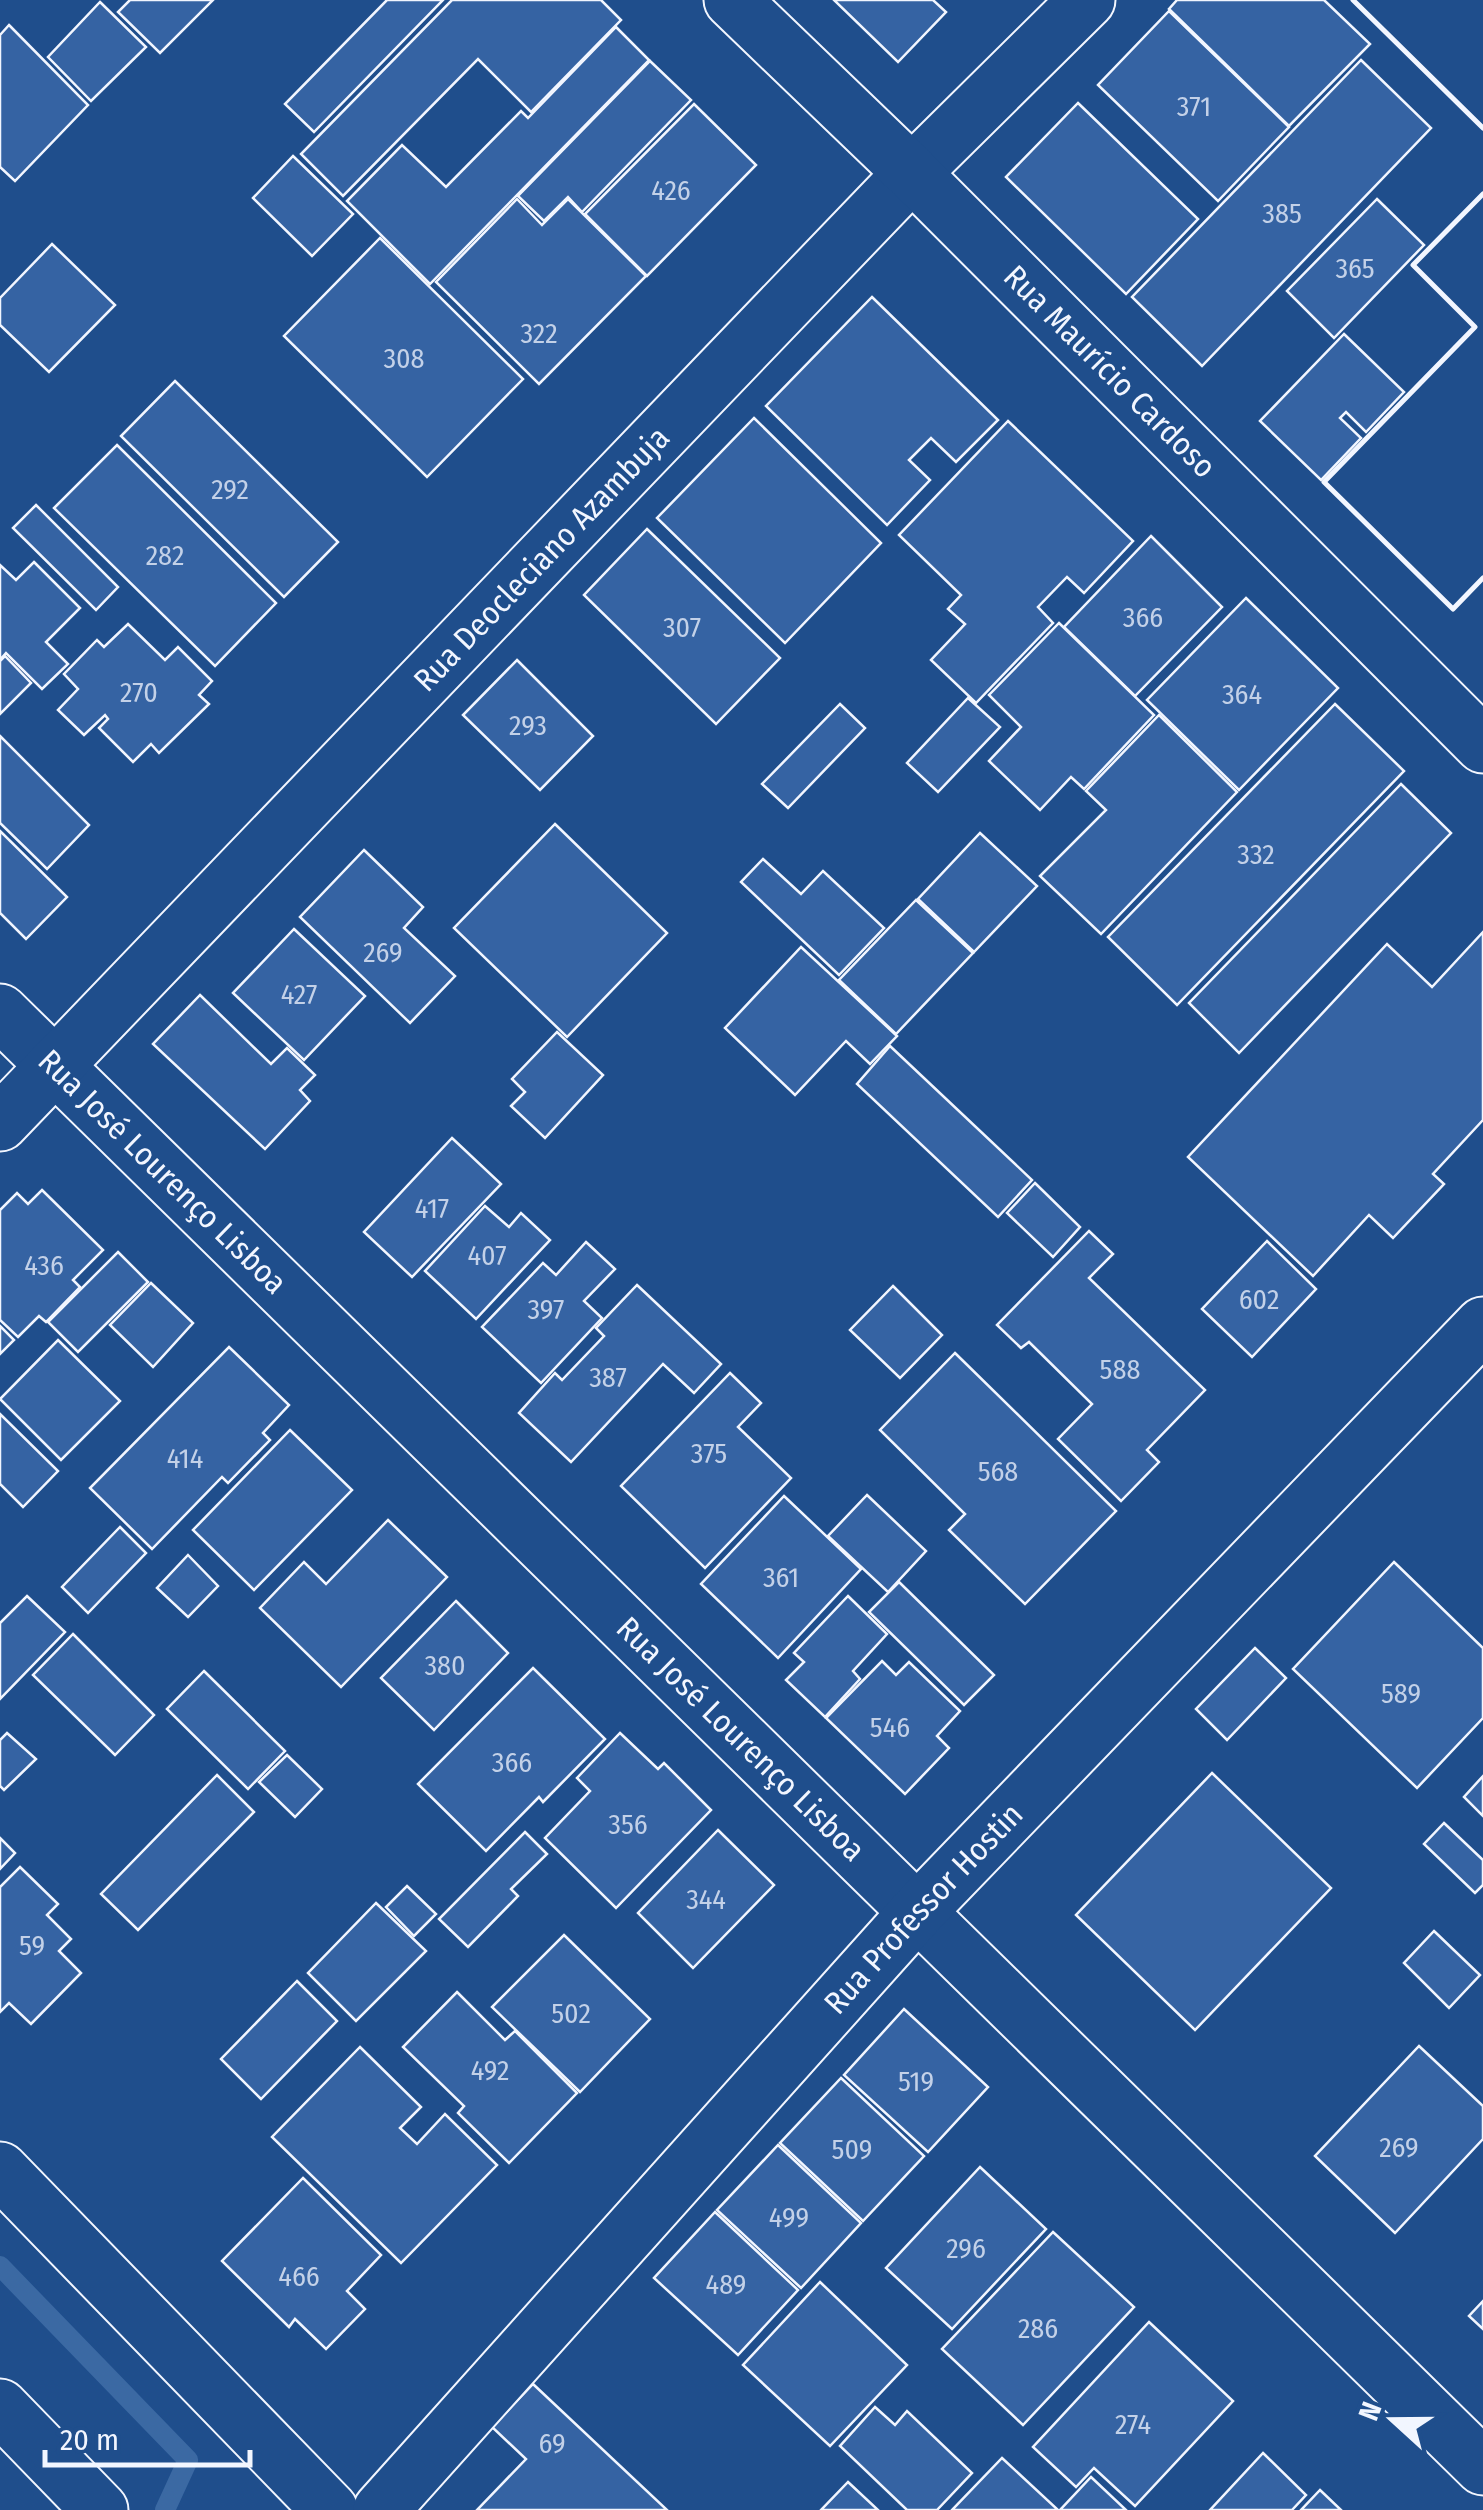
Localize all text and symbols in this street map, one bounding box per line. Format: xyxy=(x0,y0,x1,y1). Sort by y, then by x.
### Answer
house number: 371 xyxy=(1177,90,1211,123)
house number: 426 xyxy=(651,174,691,207)
house number: 385 xyxy=(1262,197,1302,230)
house number: 365 xyxy=(1335,252,1375,285)
street label: Rua Maurício Cardoso xyxy=(996,257,1224,485)
house number: 322 xyxy=(520,317,558,350)
house number: 308 xyxy=(383,342,425,375)
street label: Rua Deocleciano Azambuja xyxy=(406,419,677,699)
house number: 292 xyxy=(211,473,249,506)
house number: 282 xyxy=(146,539,184,572)
house number: 366 xyxy=(1123,601,1163,634)
house number: 307 xyxy=(663,611,701,644)
house number: 270 xyxy=(120,676,158,709)
house number: 364 xyxy=(1222,678,1262,711)
house number: 293 xyxy=(509,709,547,742)
house number: 332 xyxy=(1237,838,1275,871)
house number: 269 xyxy=(363,936,403,969)
house number: 427 xyxy=(281,978,317,1011)
street label: Rua José Lourenço Lisboa xyxy=(31,1042,295,1302)
house number: 417 xyxy=(415,1192,449,1225)
house number: 407 xyxy=(468,1239,506,1272)
house number: 436 xyxy=(24,1249,64,1282)
house number: 602 xyxy=(1239,1283,1279,1316)
house number: 397 xyxy=(528,1293,564,1326)
house number: 588 xyxy=(1100,1353,1140,1386)
house number: 387 xyxy=(589,1361,627,1394)
house number: 375 xyxy=(691,1437,727,1470)
house number: 414 xyxy=(167,1442,203,1475)
house number: 568 xyxy=(978,1455,1018,1488)
house number: 361 xyxy=(763,1561,799,1594)
street label: Rua José Lourenço Lisboa xyxy=(609,1609,873,1869)
house number: 380 xyxy=(424,1649,466,1682)
house number: 589 xyxy=(1381,1677,1421,1710)
house number: 546 xyxy=(870,1711,910,1744)
house number: 366 xyxy=(492,1746,532,1779)
street label: Rua Professor Hostin xyxy=(816,1795,1031,2022)
house number: 356 xyxy=(608,1808,648,1841)
house number: 344 xyxy=(686,1883,726,1916)
house number: 59 xyxy=(19,1929,45,1962)
house number: 502 xyxy=(551,1997,591,2030)
house number: 492 xyxy=(471,2054,509,2087)
house number: 519 xyxy=(898,2065,934,2098)
house number: 269 xyxy=(1379,2131,1419,2164)
house number: 509 xyxy=(832,2133,872,2166)
house number: 499 xyxy=(769,2201,809,2234)
house number: 296 xyxy=(946,2232,986,2265)
house number: 466 xyxy=(278,2260,320,2293)
house number: 489 xyxy=(706,2268,746,2301)
house number: 286 xyxy=(1018,2312,1058,2345)
north arrow xyxy=(1343,2370,1443,2470)
text: N xyxy=(1352,2397,1389,2425)
scale bar xyxy=(45,2405,250,2467)
house number: 274 xyxy=(1115,2408,1151,2441)
text: 20 m xyxy=(60,2422,119,2458)
house number: 69 xyxy=(538,2427,566,2460)

